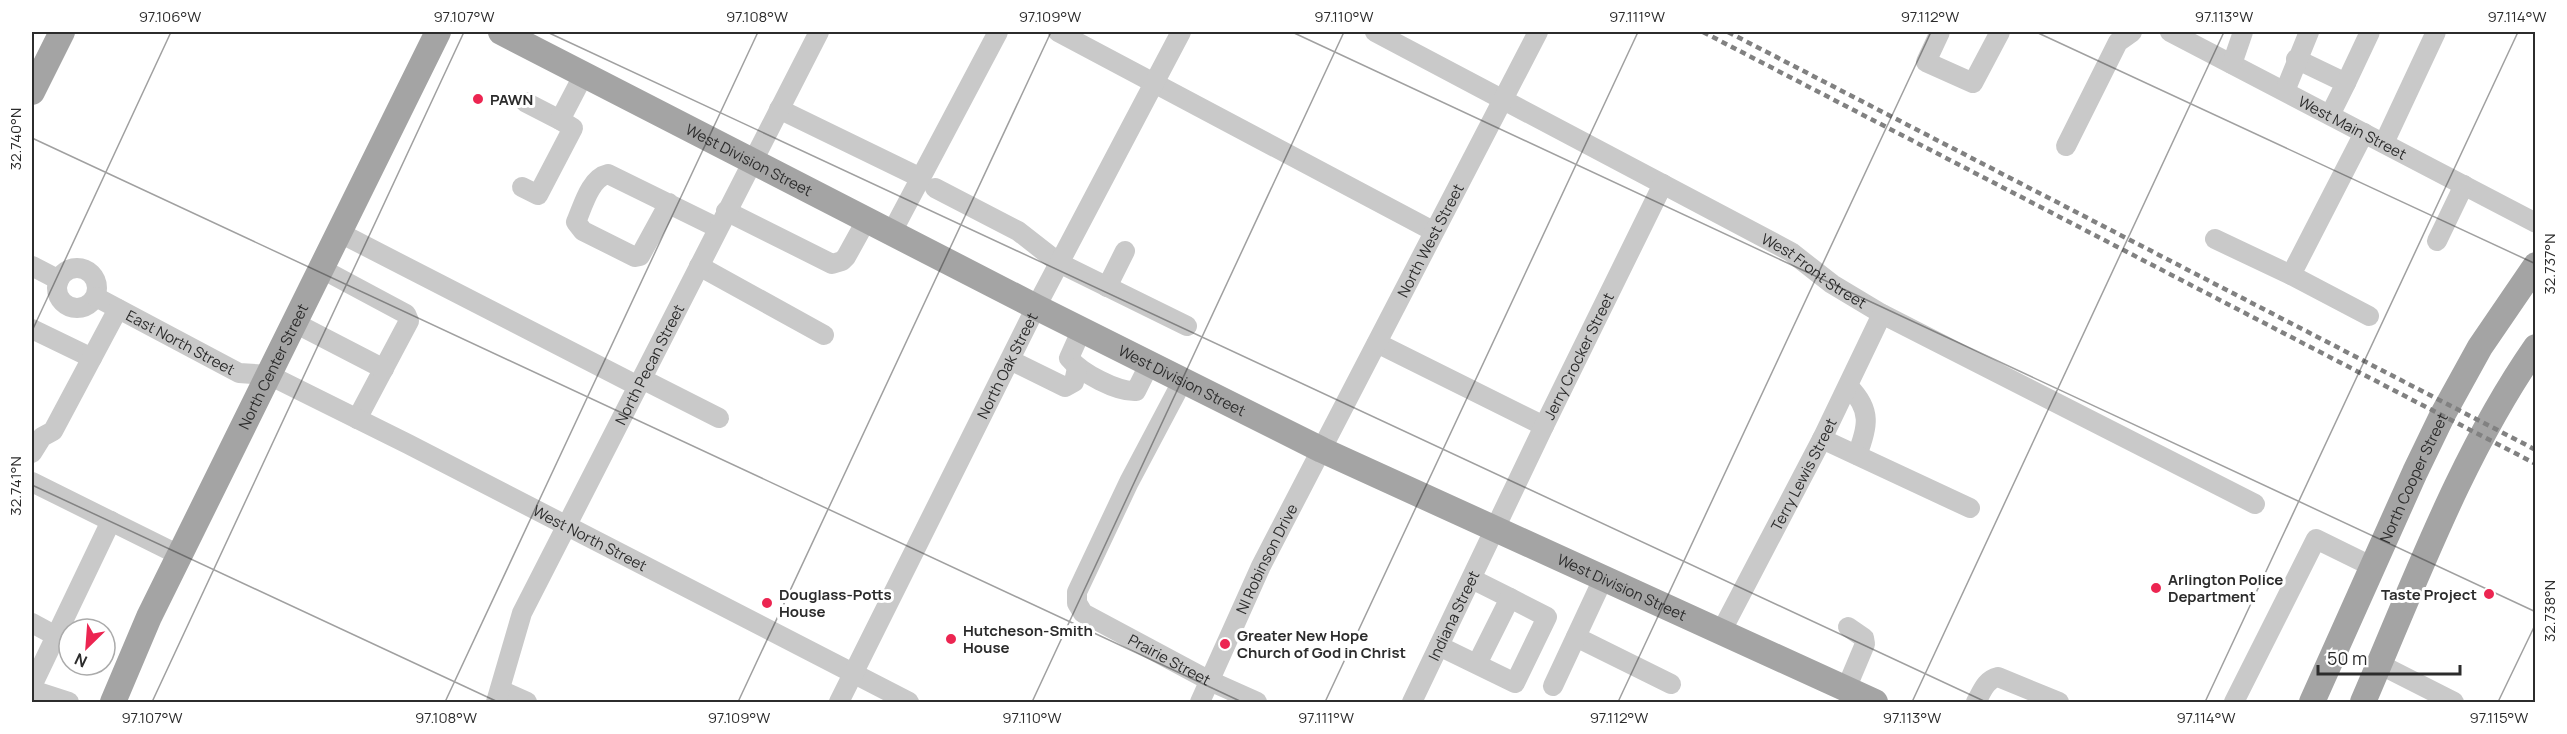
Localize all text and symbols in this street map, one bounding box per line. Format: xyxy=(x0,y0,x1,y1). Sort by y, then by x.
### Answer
text: 97.106°W xyxy=(139,6,201,27)
text: 97.107°W xyxy=(434,6,494,27)
text: 97.108°W xyxy=(726,6,788,27)
text: 97.109°W xyxy=(1019,6,1081,27)
text: 97.110°W xyxy=(1314,6,1374,27)
text: 97.111°W xyxy=(1609,6,1665,27)
text: 97.112°W xyxy=(1901,6,1959,27)
text: 97.113°W xyxy=(2195,6,2253,27)
text: 97.114°W xyxy=(2488,6,2546,27)
place label: PAWN xyxy=(490,89,533,110)
street label: West Main Street xyxy=(2295,90,2410,164)
marker: PAWN xyxy=(471,92,485,106)
text: 32.740°N xyxy=(5,108,26,170)
street label: West Division Street xyxy=(682,118,816,201)
street label: North West Street xyxy=(1392,180,1468,301)
street label: West Front Street xyxy=(1758,228,1871,313)
text: 32.737°N xyxy=(2539,233,2560,295)
street label: Jerry Crocker Street xyxy=(1538,289,1619,423)
street label: North Center Street xyxy=(233,300,313,433)
street label: North Pecan Street xyxy=(610,300,689,428)
street label: East North Street xyxy=(123,305,239,380)
street label: North Oak Street xyxy=(971,309,1042,422)
street label: West Division Street xyxy=(1115,339,1249,421)
street label: North Cooper Street xyxy=(2374,409,2453,546)
street label: Terry Lewis Street xyxy=(1765,414,1841,534)
text: 32.741°N xyxy=(5,456,26,516)
street label: West North Street xyxy=(530,500,651,576)
street label: Nl Robinson Drive xyxy=(1230,500,1302,617)
street label: West Division Street xyxy=(1554,548,1690,625)
street label: Indiana Street xyxy=(1423,567,1484,664)
place label: Arlington Police Department xyxy=(2168,569,2283,607)
text: 32.738°N xyxy=(2539,580,2560,642)
marker: Arlington Police Department xyxy=(2149,581,2163,595)
place label: Douglass-Potts House xyxy=(779,584,892,622)
place label: Taste Project xyxy=(2381,584,2477,605)
marker: Taste Project xyxy=(2482,587,2496,601)
marker: Douglass-Potts House xyxy=(760,596,774,610)
north arrow xyxy=(57,617,117,677)
place label: Hutcheson-Smith House xyxy=(963,620,1093,658)
place label: Greater New Hope Church of God in Christ xyxy=(1237,625,1406,663)
street label: Prairie Street xyxy=(1125,629,1215,690)
marker: Hutcheson-Smith House xyxy=(944,632,958,646)
marker: Greater New Hope Church of God in Christ xyxy=(1218,637,1232,651)
scale bar xyxy=(2318,638,2460,676)
text: 50 m xyxy=(2327,646,2367,670)
text: N xyxy=(71,648,91,673)
text: 97.107°W xyxy=(122,707,182,728)
text: 97.108°W xyxy=(415,707,477,728)
text: 97.109°W xyxy=(708,707,770,728)
text: 97.110°W xyxy=(1002,707,1062,728)
text: 97.111°W xyxy=(1298,707,1354,728)
text: 97.112°W xyxy=(1590,707,1648,728)
text: 97.113°W xyxy=(1883,707,1941,728)
text: 97.114°W xyxy=(2177,707,2235,728)
text: 97.115°W xyxy=(2470,707,2528,728)

